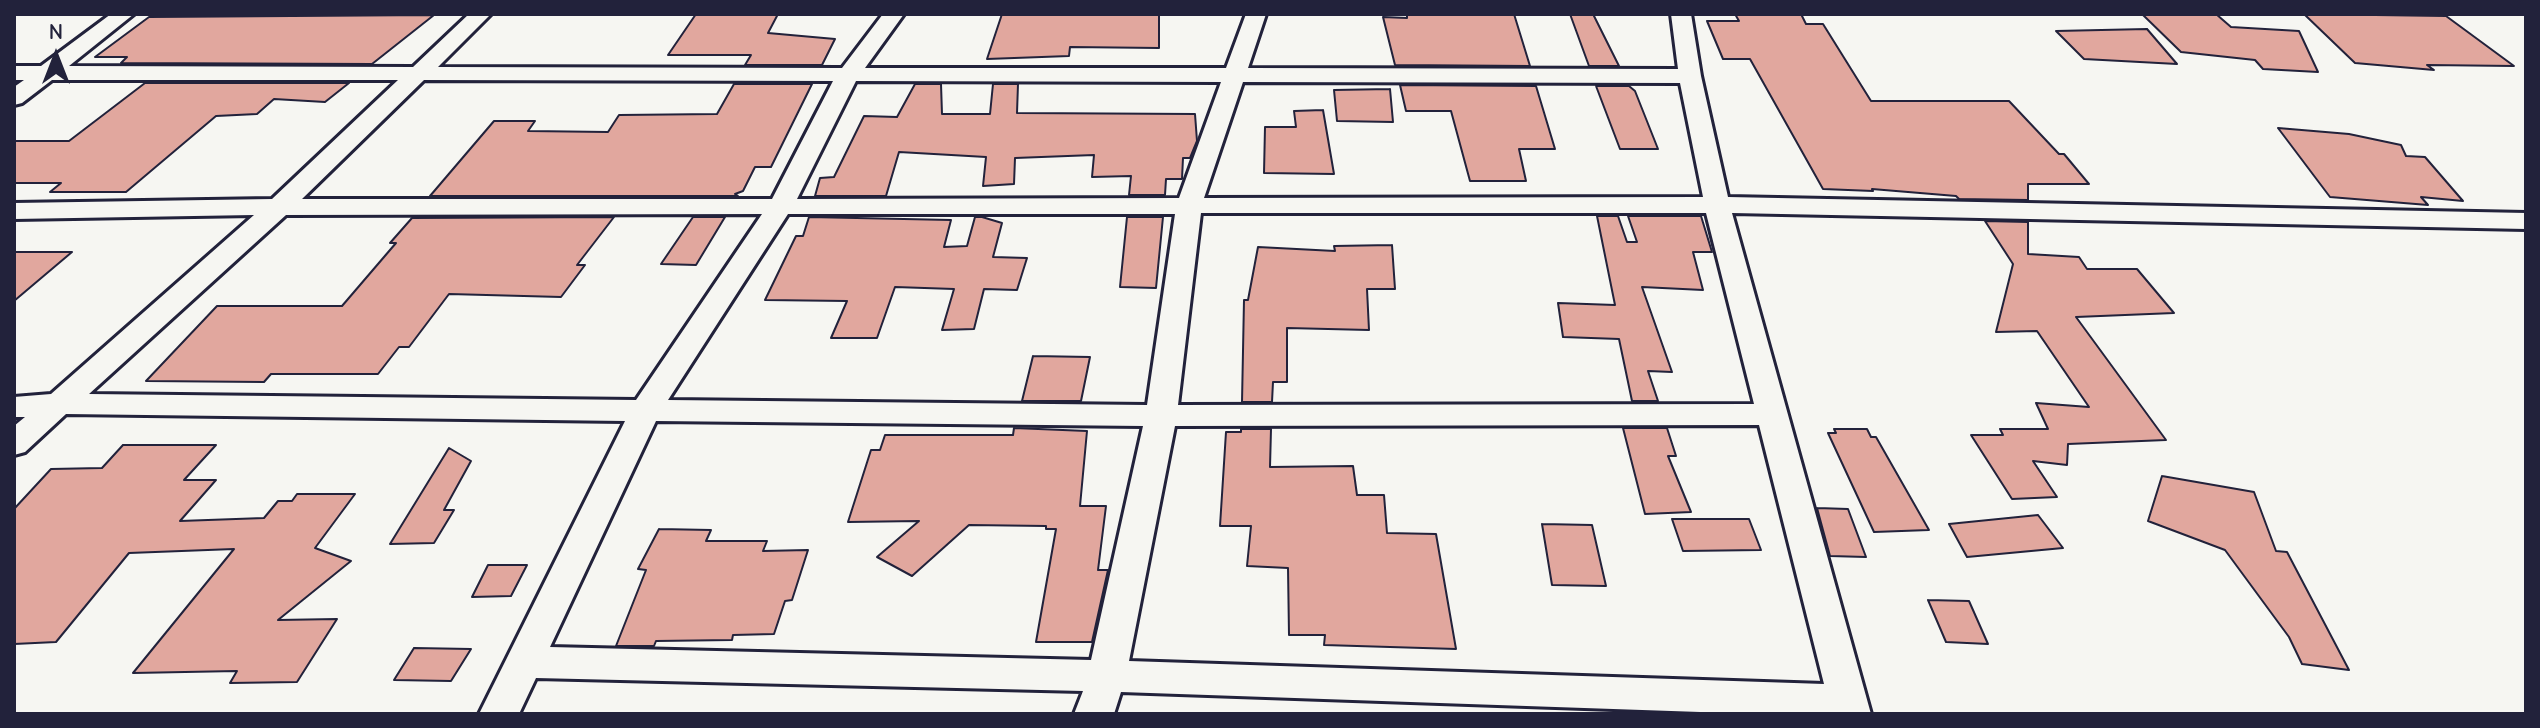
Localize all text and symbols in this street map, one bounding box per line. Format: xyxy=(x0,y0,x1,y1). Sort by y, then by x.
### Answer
north arrow xyxy=(16,16,96,96)
text: N xyxy=(49,19,63,45)

